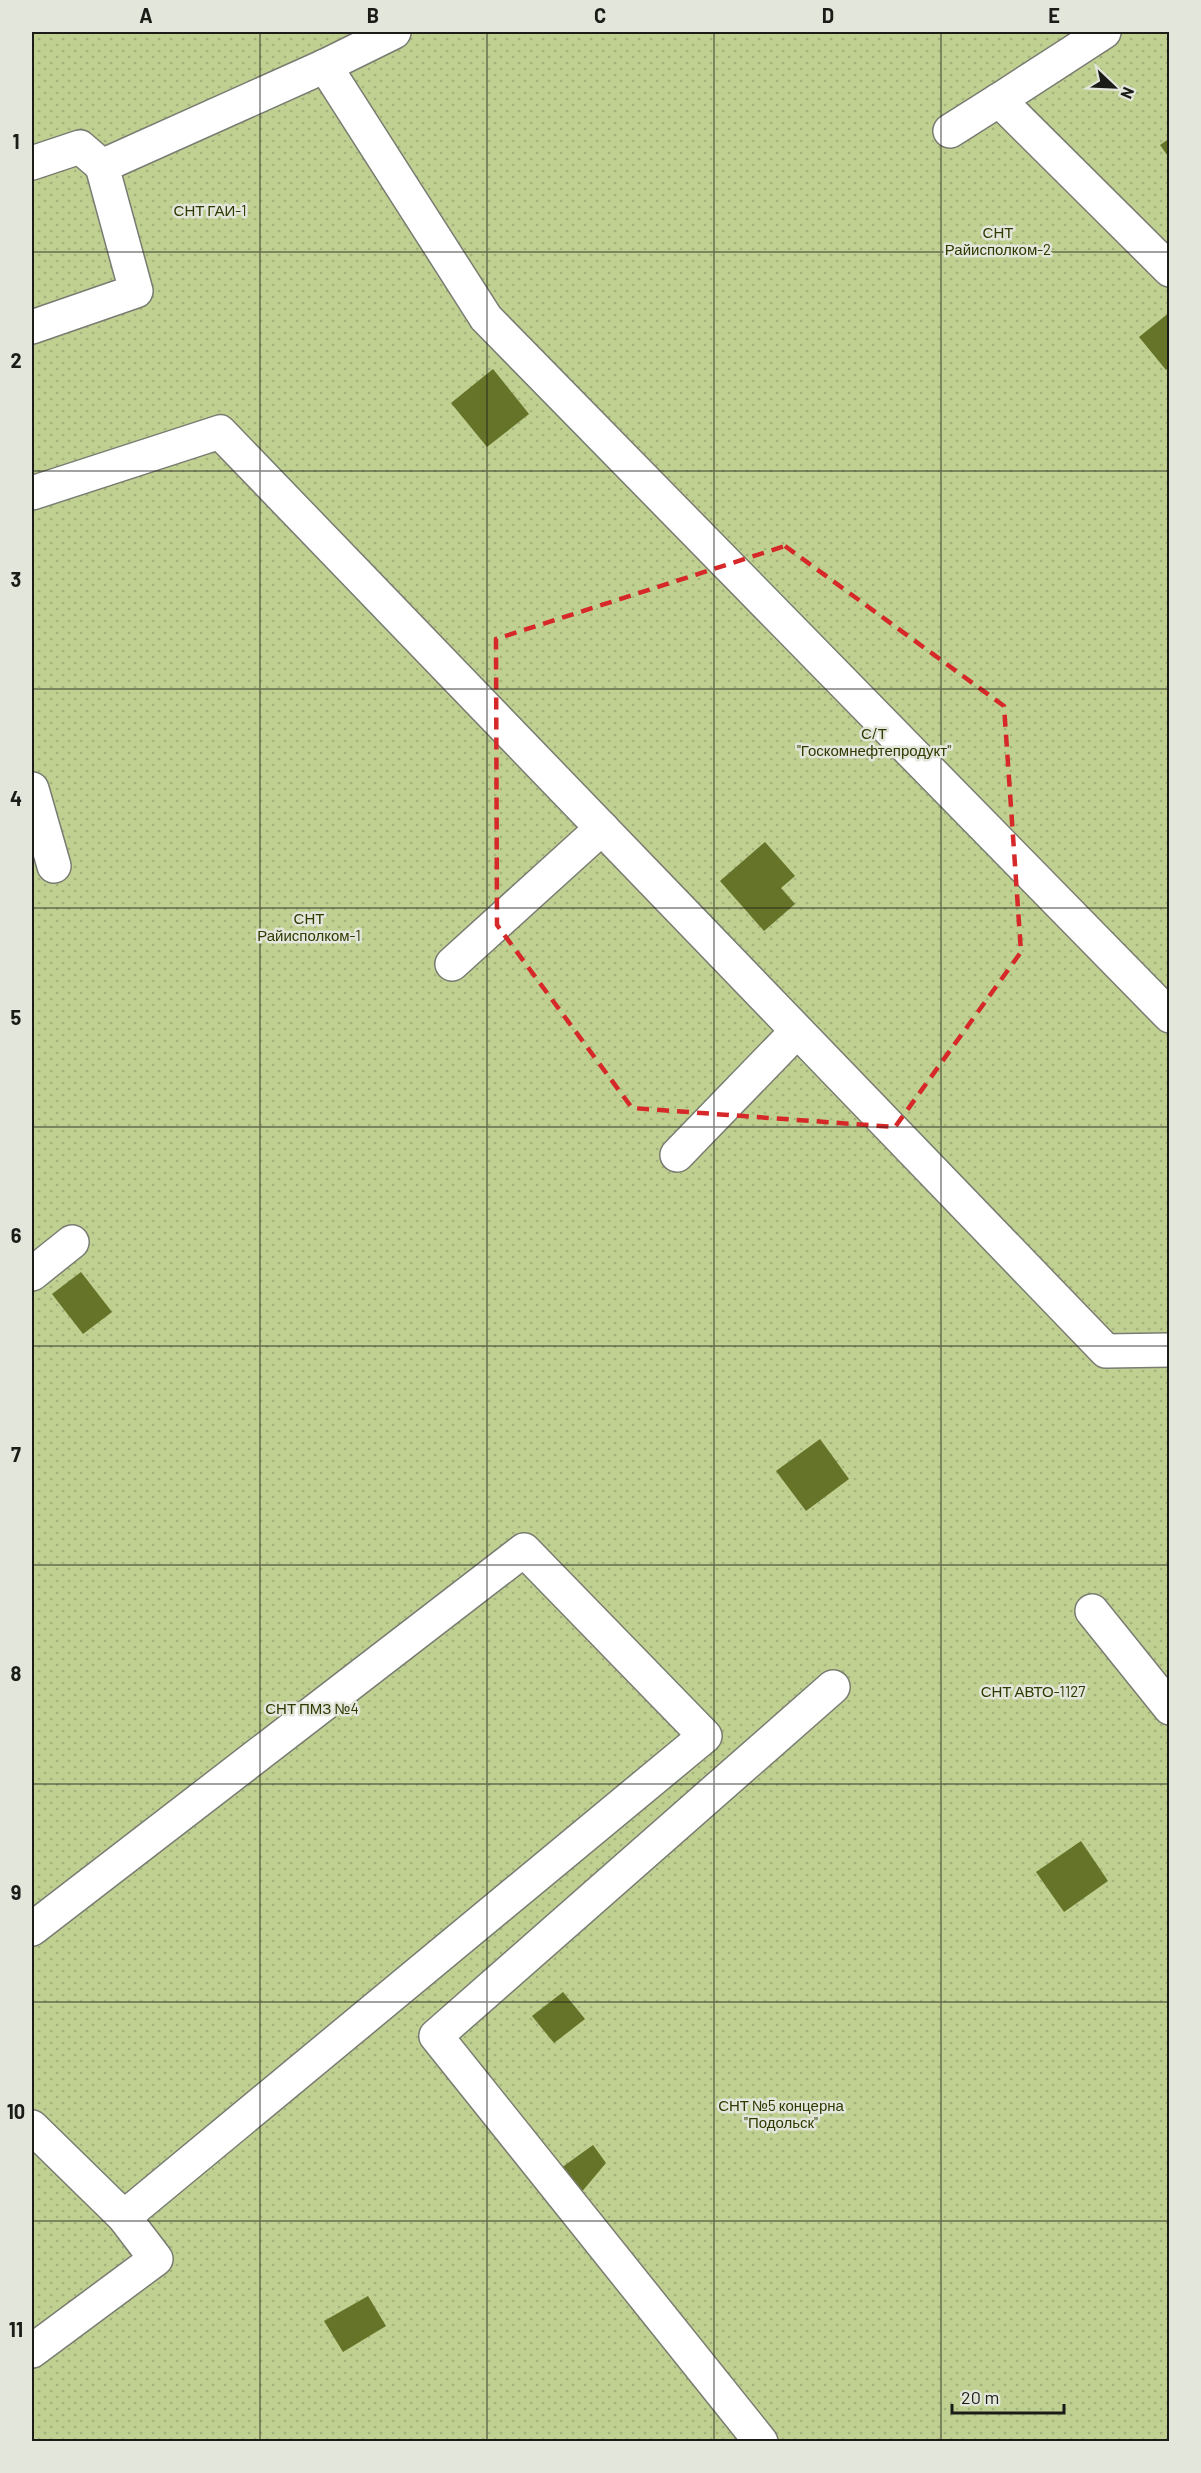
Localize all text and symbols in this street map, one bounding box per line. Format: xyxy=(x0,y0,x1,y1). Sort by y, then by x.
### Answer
text: A xyxy=(139,3,153,27)
text: B xyxy=(367,3,379,27)
text: C xyxy=(594,3,606,27)
text: D xyxy=(822,3,834,27)
text: E xyxy=(1048,3,1060,27)
north arrow xyxy=(1084,57,1144,117)
text: N xyxy=(1117,84,1139,102)
text: 1 xyxy=(12,129,20,153)
park label: СНТ ГАИ-1 xyxy=(174,201,246,219)
park label: СНТ Райисполком-2 xyxy=(945,223,1051,258)
text: 2 xyxy=(10,348,22,372)
text: 3 xyxy=(11,567,21,591)
park label: С/Т "Госкомнефтепродукт" xyxy=(797,724,951,759)
text: 4 xyxy=(10,786,22,810)
park label: СНТ Райисполком-1 xyxy=(257,909,361,944)
text: 5 xyxy=(11,1005,22,1029)
text: 6 xyxy=(11,1223,22,1247)
text: 7 xyxy=(11,1442,21,1466)
text: 8 xyxy=(11,1661,22,1685)
park label: СНТ АВТО-1127 xyxy=(981,1682,1085,1700)
park label: СНТ ПМЗ №4 xyxy=(265,1699,359,1717)
text: 9 xyxy=(11,1880,21,1904)
park label: СНТ №5 концерна "Подольск" xyxy=(718,2096,845,2131)
text: 10 xyxy=(7,2099,25,2123)
text: 11 xyxy=(9,2317,23,2341)
scale bar xyxy=(952,2377,1064,2415)
text: 20 m xyxy=(961,2386,999,2408)

